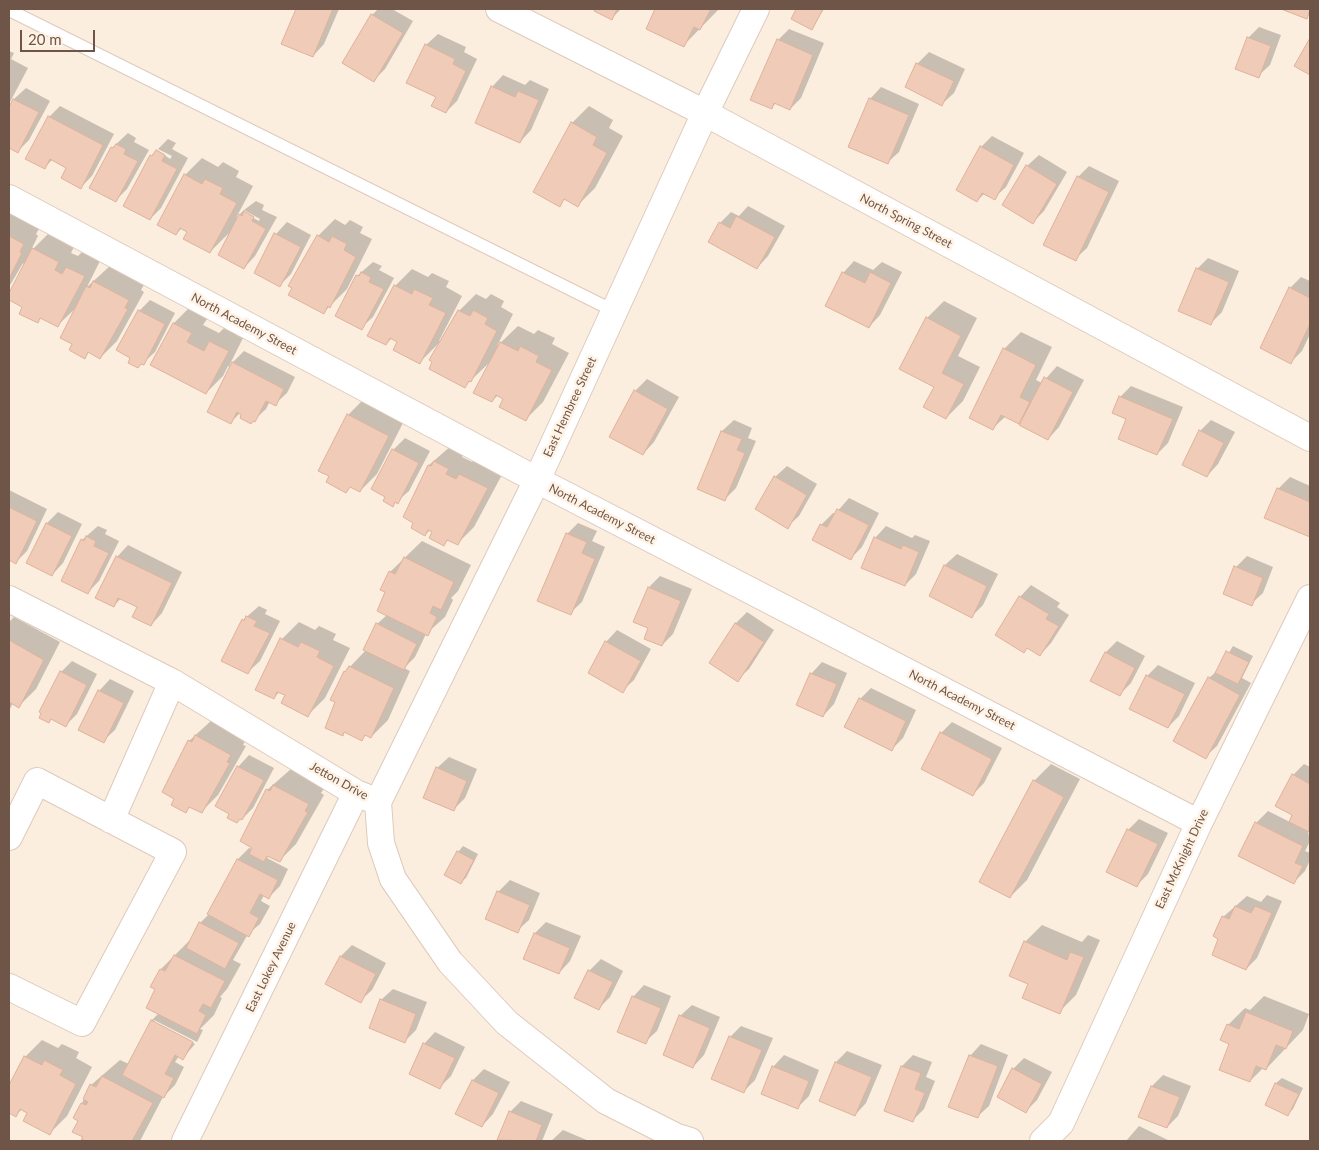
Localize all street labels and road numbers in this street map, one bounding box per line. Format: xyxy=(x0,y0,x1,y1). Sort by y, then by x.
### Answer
street label: North Spring Street xyxy=(858,191,954,251)
street label: North Academy Street xyxy=(189,290,299,358)
street label: East Hembree Street xyxy=(540,355,600,459)
street label: North Academy Street xyxy=(546,481,658,547)
street label: North Academy Street xyxy=(906,667,1018,733)
street label: Jetton Drive xyxy=(307,759,371,803)
street label: East McKnight Drive xyxy=(1153,807,1211,911)
street label: East Lokey Avenue xyxy=(243,919,299,1015)

